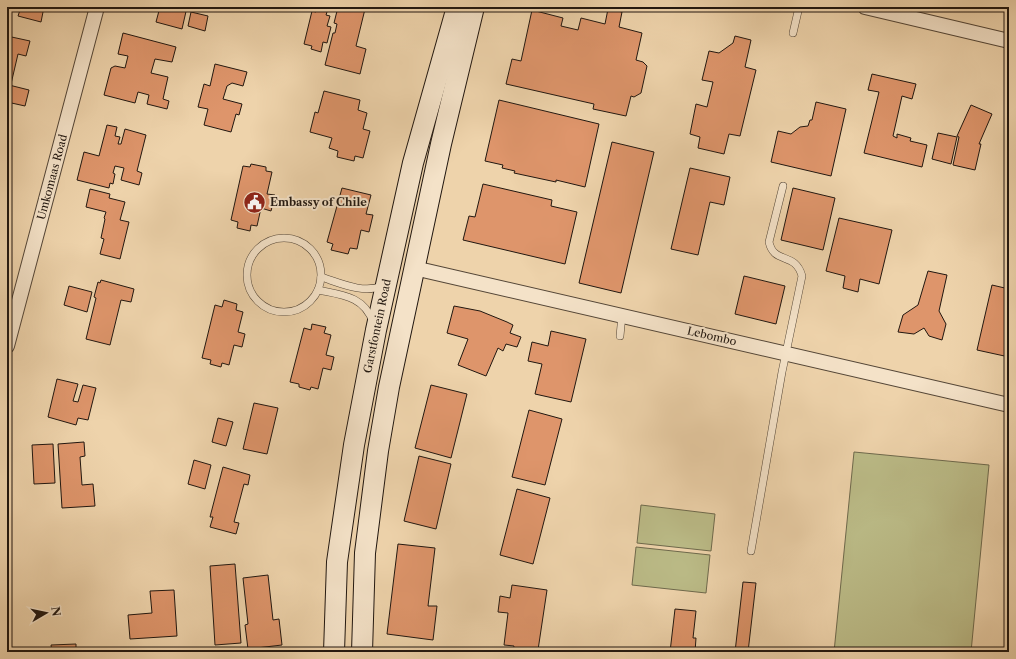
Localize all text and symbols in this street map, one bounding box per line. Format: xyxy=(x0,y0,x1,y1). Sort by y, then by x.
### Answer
street label: Umkomaas Road xyxy=(34,132,70,221)
public building icon: Embassy of Chile xyxy=(241,189,267,215)
place label: Embassy of Chile xyxy=(270,195,367,209)
street label: Garstfontein Road xyxy=(360,277,394,374)
street label: Lebombo xyxy=(686,324,738,349)
north arrow xyxy=(26,593,66,633)
text: N xyxy=(48,606,64,618)

